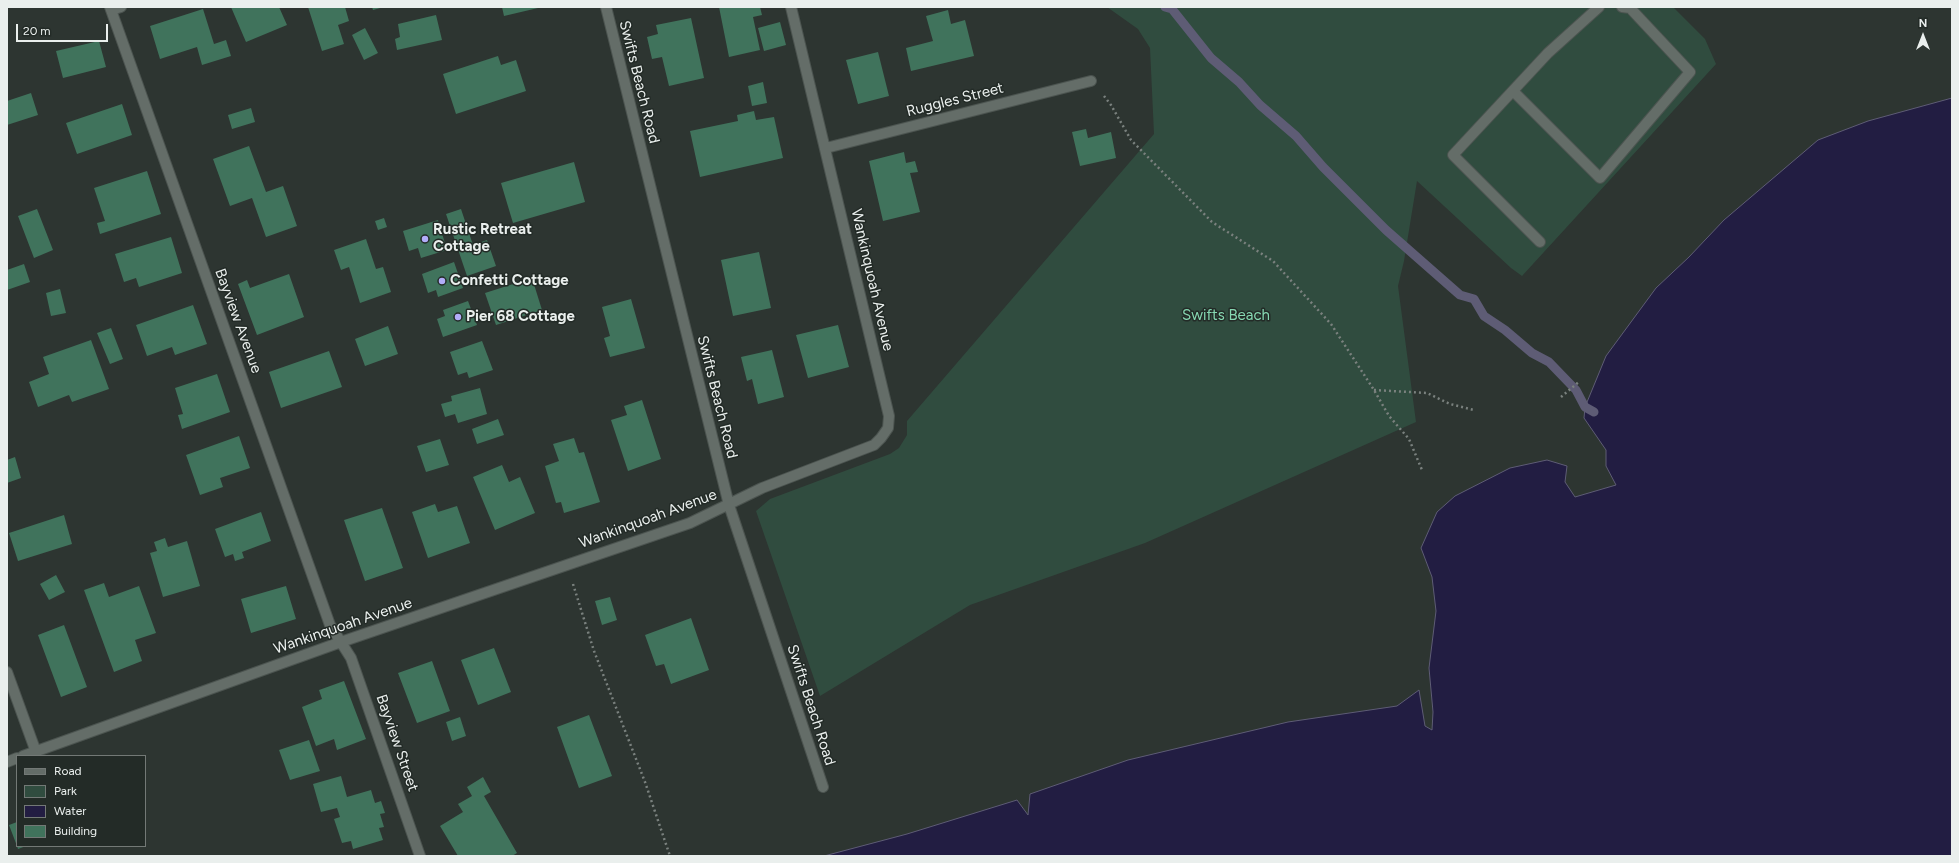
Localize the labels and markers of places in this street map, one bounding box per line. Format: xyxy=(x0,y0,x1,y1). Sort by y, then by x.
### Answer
place label: Rustic Retreat Cottage xyxy=(433,221,532,256)
marker: Rustic Retreat Cottage xyxy=(420,234,430,244)
place label: Confetti Cottage xyxy=(450,272,569,290)
marker: Confetti Cottage xyxy=(437,276,447,286)
place label: Pier 68 Cottage xyxy=(466,308,575,326)
marker: Pier 68 Cottage xyxy=(453,312,463,322)

